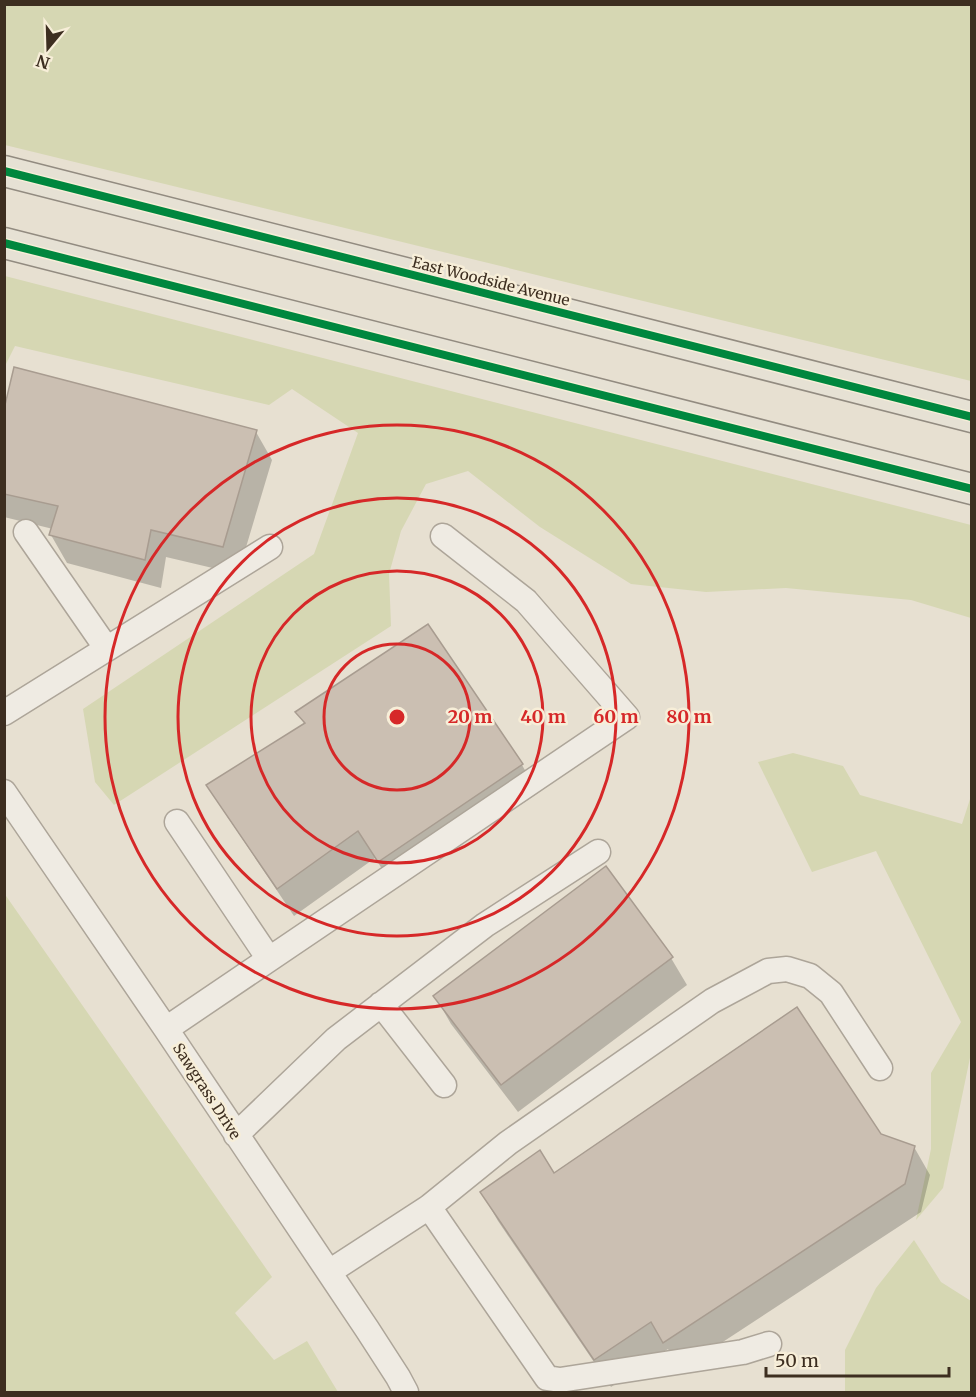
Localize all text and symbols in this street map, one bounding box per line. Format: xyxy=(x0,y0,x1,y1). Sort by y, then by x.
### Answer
north arrow xyxy=(18,18,78,78)
text: N xyxy=(34,51,52,74)
street label: East Woodside Avenue xyxy=(410,252,572,310)
text: 20 m xyxy=(448,705,492,728)
text: 40 m xyxy=(520,705,566,728)
text: 60 m xyxy=(593,705,639,728)
text: 80 m xyxy=(666,705,712,728)
centre of rings xyxy=(387,707,407,727)
street label: Sawgrass Drive xyxy=(169,1039,245,1143)
scale bar xyxy=(766,1340,949,1378)
text: 50 m xyxy=(775,1349,819,1372)

